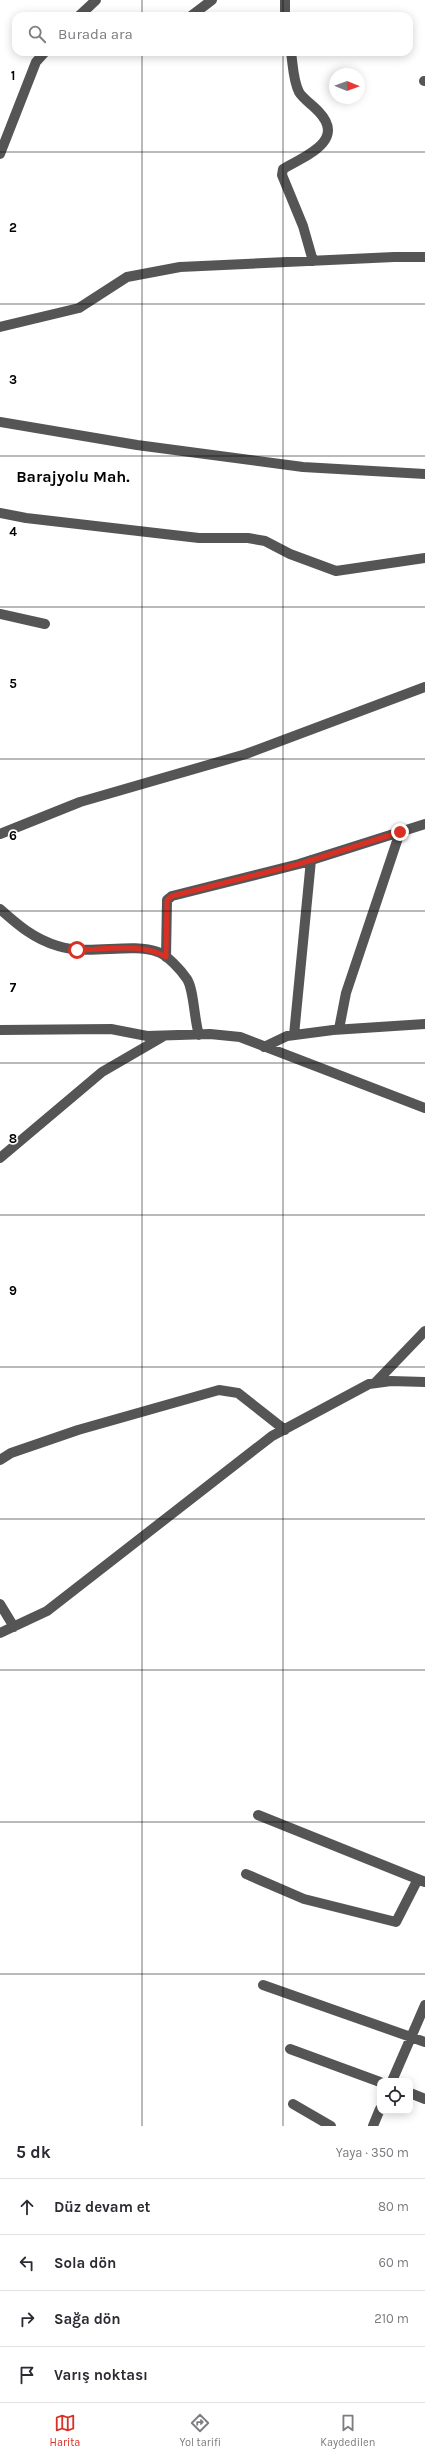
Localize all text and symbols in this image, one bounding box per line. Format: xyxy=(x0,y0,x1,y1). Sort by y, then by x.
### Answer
search box xyxy=(12,12,413,56)
icon: search xyxy=(26,23,48,45)
text: Burada ara xyxy=(58,25,133,43)
text: 1 xyxy=(11,68,15,83)
north arrow xyxy=(329,68,365,104)
text: 2 xyxy=(9,220,17,235)
text: 3 xyxy=(9,372,17,387)
district label: Barajyolu Mah. xyxy=(16,467,130,486)
text: 4 xyxy=(9,524,17,539)
text: 5 xyxy=(9,676,17,691)
route end xyxy=(391,823,409,841)
text: 6 xyxy=(9,828,17,843)
route start xyxy=(68,941,86,959)
text: 7 xyxy=(10,980,17,995)
text: 8 xyxy=(9,1131,17,1146)
text: 9 xyxy=(9,1283,17,1298)
map controls xyxy=(377,2078,413,2114)
button: locate xyxy=(377,2078,413,2114)
text: 5 dk xyxy=(16,2142,51,2162)
text: Yaya · 350 m xyxy=(336,2145,409,2160)
icon: ahead xyxy=(16,2196,38,2218)
text: Düz devam et xyxy=(54,2198,151,2216)
text: 80 m xyxy=(378,2199,409,2214)
icon: left xyxy=(16,2252,38,2274)
text: Sola dön xyxy=(54,2254,116,2272)
text: 60 m xyxy=(379,2255,409,2270)
icon: right xyxy=(16,2308,38,2330)
text: Sağa dön xyxy=(54,2310,121,2328)
text: 210 m xyxy=(374,2311,409,2326)
icon: arrive xyxy=(16,2364,38,2386)
text: Varış noktası xyxy=(54,2366,148,2384)
tab: Harita xyxy=(50,2412,80,2449)
tab: Yol tarifi xyxy=(180,2412,221,2449)
tab: Kaydedilen xyxy=(320,2412,375,2449)

